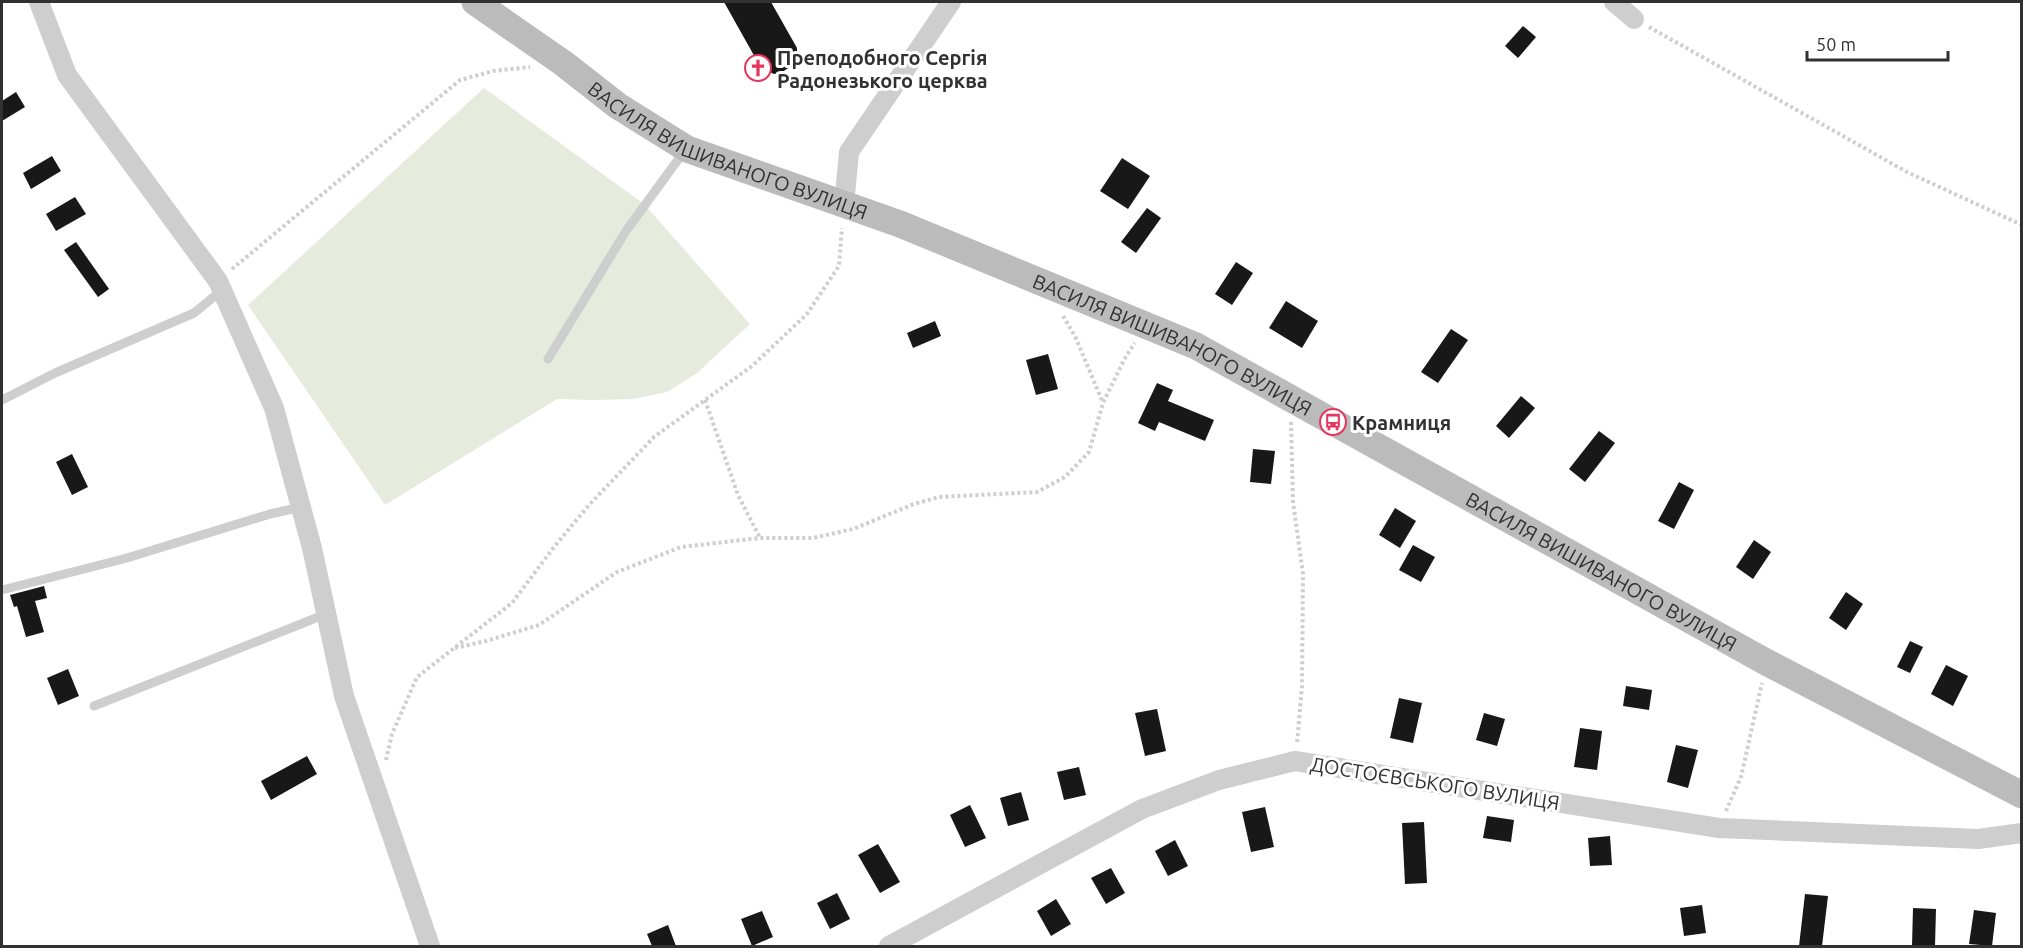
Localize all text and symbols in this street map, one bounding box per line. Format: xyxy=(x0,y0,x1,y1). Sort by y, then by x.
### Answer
scale bar xyxy=(1807,24,1948,62)
text: 50 m xyxy=(1816,34,1856,54)
place label: Преподобного Сергія Радонезького церква xyxy=(777,46,988,92)
church icon: Преподобного Сергія Радонезького церква xyxy=(743,53,773,83)
street label: ВАСИЛЯ ВИШИВАНОГО ВУЛИЦЯ xyxy=(584,76,871,223)
street label: ВАСИЛЯ ВИШИВАНОГО ВУЛИЦЯ xyxy=(1030,269,1316,420)
bus stop icon: Крамниця xyxy=(1318,407,1348,437)
place label: Крамниця xyxy=(1352,411,1451,434)
street label: ВАСИЛЯ ВИШИВАНОГО ВУЛИЦЯ xyxy=(1462,487,1741,655)
street label: ДОСТОЄВСЬКОГО ВУЛИЦЯ xyxy=(1309,752,1561,814)

